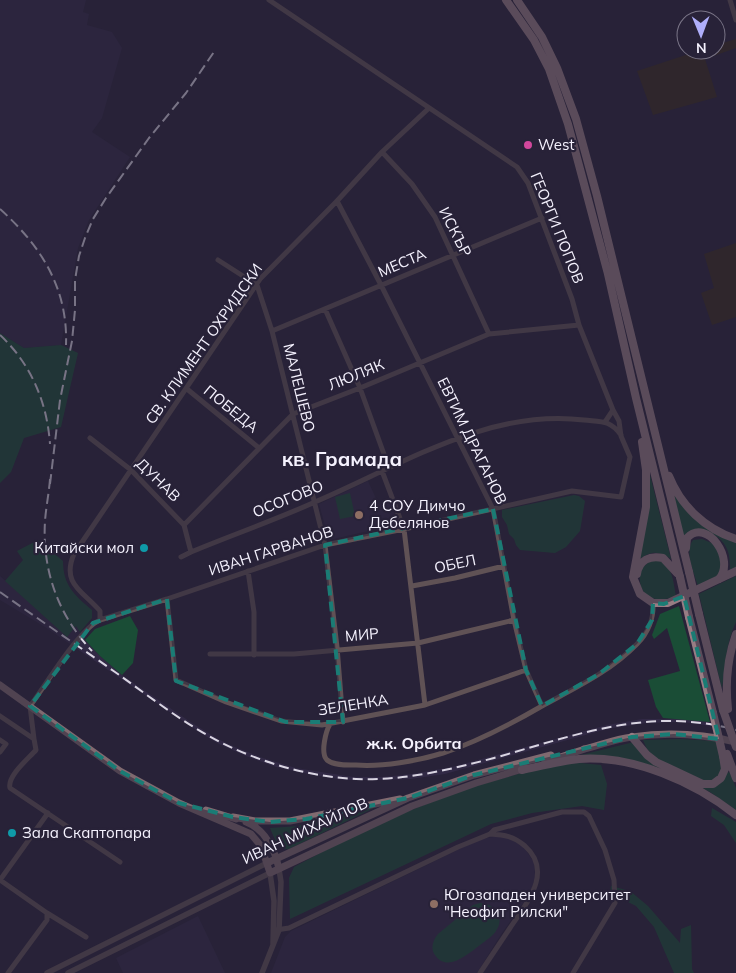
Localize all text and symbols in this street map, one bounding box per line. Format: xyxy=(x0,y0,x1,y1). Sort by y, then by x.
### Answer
north arrow xyxy=(676,10,726,60)
text: N xyxy=(696,39,707,57)
place label: West xyxy=(538,135,575,154)
marker: West xyxy=(522,139,534,151)
street label: ГЕОРГИ ПОПОВ xyxy=(527,169,588,286)
street label: ИСКЪР xyxy=(435,204,476,260)
street label: МЕСТА xyxy=(375,244,429,281)
street label: СВ. КЛИМЕНТ ОХРИДСКИ xyxy=(141,260,266,428)
street label: МАЛЕШЕВО xyxy=(279,341,320,434)
street label: ЛЮЛЯК xyxy=(325,355,387,394)
street label: ЕВТИМ ДРАГАНОВ xyxy=(433,374,511,507)
street label: ПОБЕДА xyxy=(200,381,263,436)
district label: кв. Грамада xyxy=(282,446,402,471)
street label: ДУНАВ xyxy=(132,454,185,505)
street label: ОСОГОВО xyxy=(250,476,326,521)
place label: 4 СОУ Димчо Дебелянов xyxy=(369,496,465,532)
marker: 4 СОУ Димчо Дебелянов xyxy=(353,509,365,521)
street label: ИВАН ГАРВАНОВ xyxy=(206,521,336,580)
place label: Китайски мол xyxy=(34,538,134,557)
marker: Китайски мол xyxy=(138,542,150,554)
street label: ОБЕЛ xyxy=(432,550,477,577)
street label: МИР xyxy=(344,624,380,645)
street label: ЗЕЛЕНКА xyxy=(316,690,389,719)
district label: ж.к. Орбита xyxy=(365,733,462,753)
street label: ИВАН МИХАЙЛОВ xyxy=(239,793,371,868)
place label: Зала Скаптопара xyxy=(22,823,151,842)
marker: Зала Скаптопара xyxy=(6,827,18,839)
place label: Югозападен университет "Неофит Рилски" xyxy=(444,885,631,921)
marker: Югозападен университет "Неофит Рилски" xyxy=(428,898,440,910)

